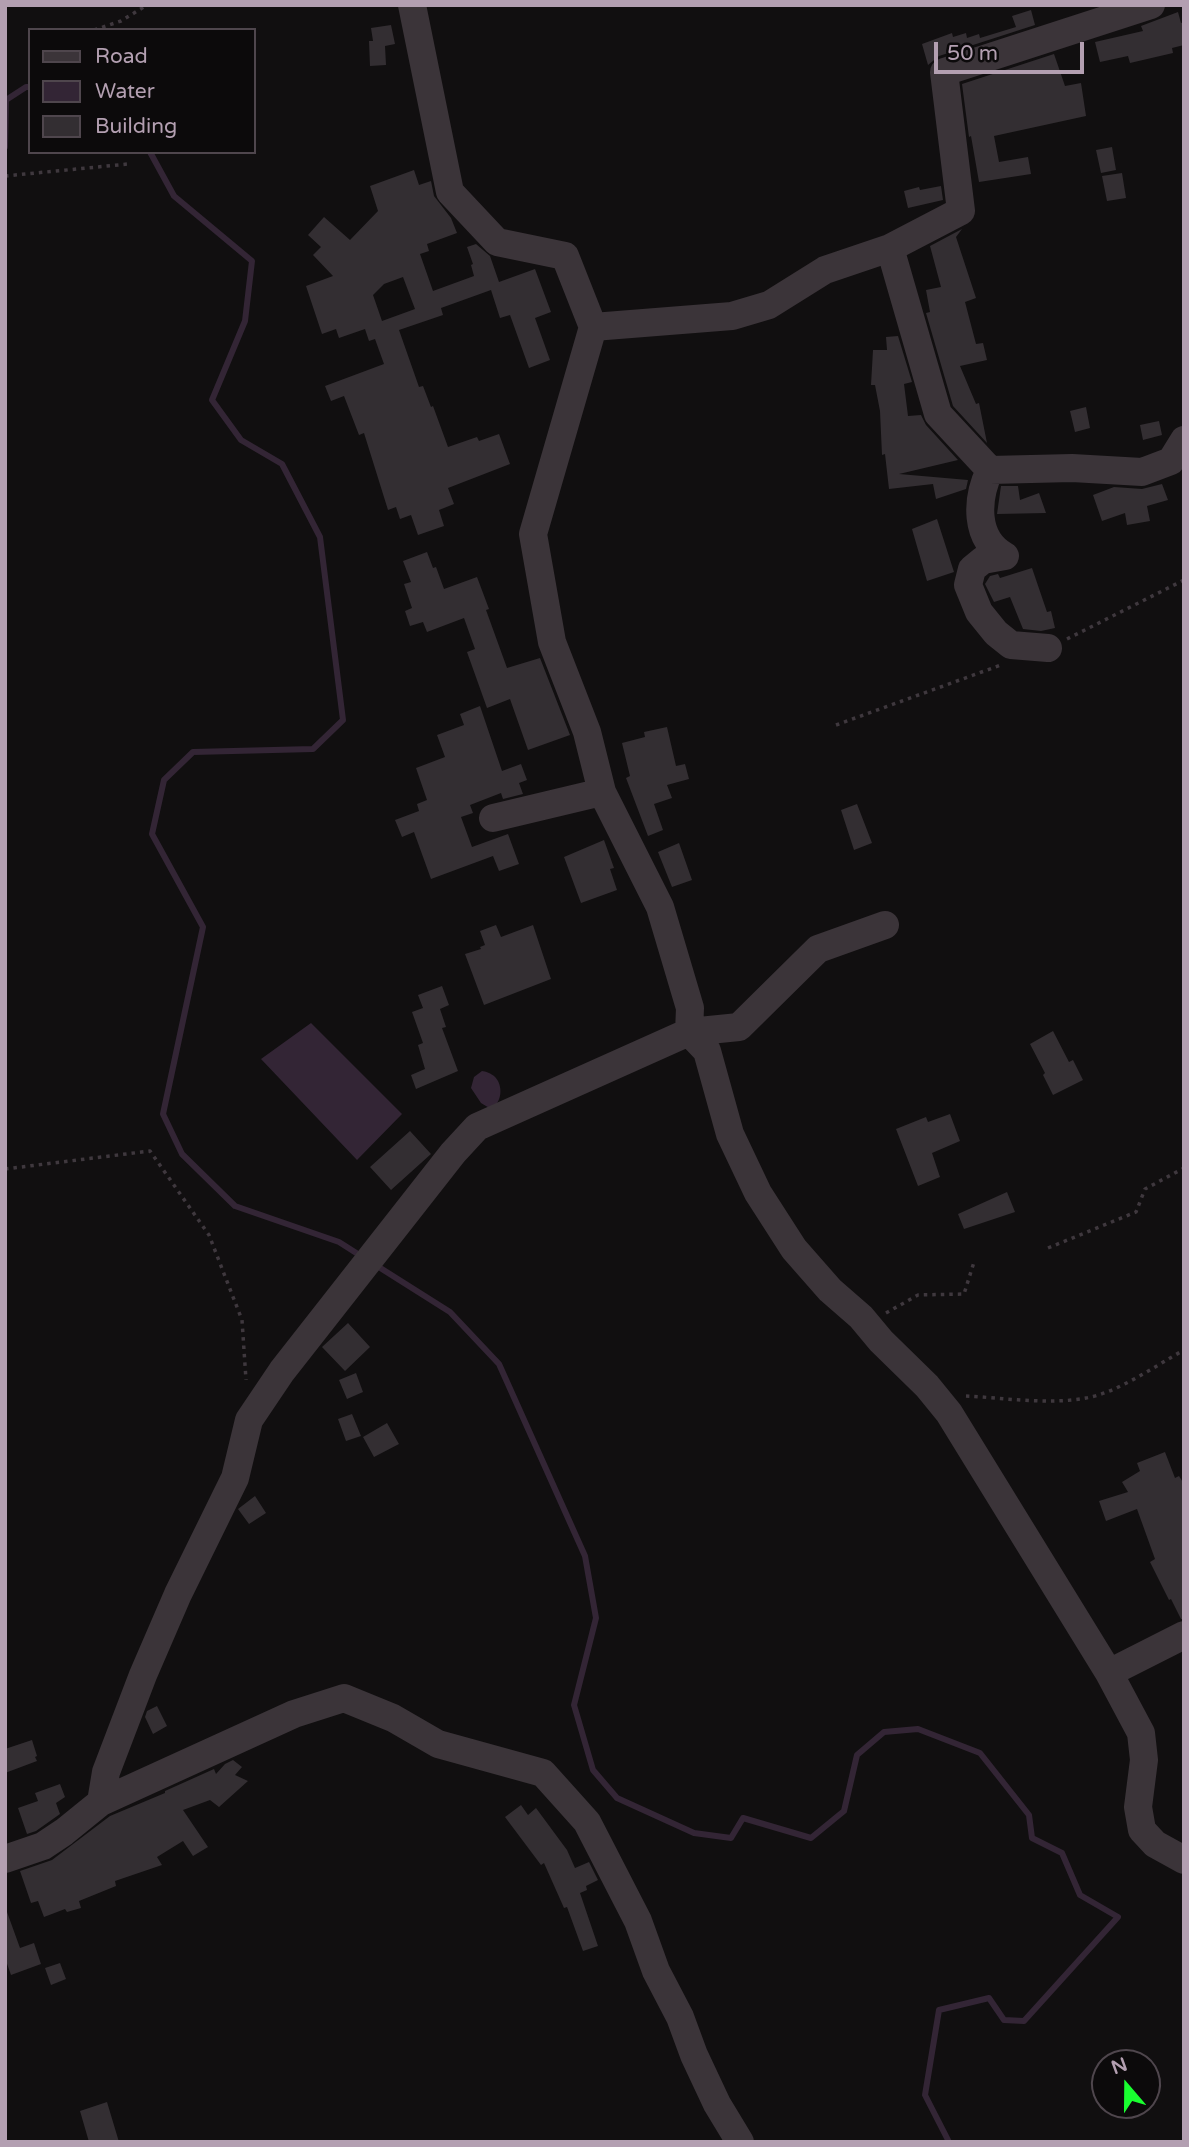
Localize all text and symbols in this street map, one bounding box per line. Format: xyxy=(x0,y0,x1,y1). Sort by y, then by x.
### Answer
legend xyxy=(28,28,256,154)
scale bar xyxy=(937,28,1088,72)
text: 50 m xyxy=(947,41,998,66)
text: Road xyxy=(95,44,148,69)
text: Water xyxy=(95,79,155,104)
text: Building xyxy=(95,114,177,139)
north arrow xyxy=(1091,2049,1161,2119)
text: N xyxy=(1109,2053,1130,2079)

